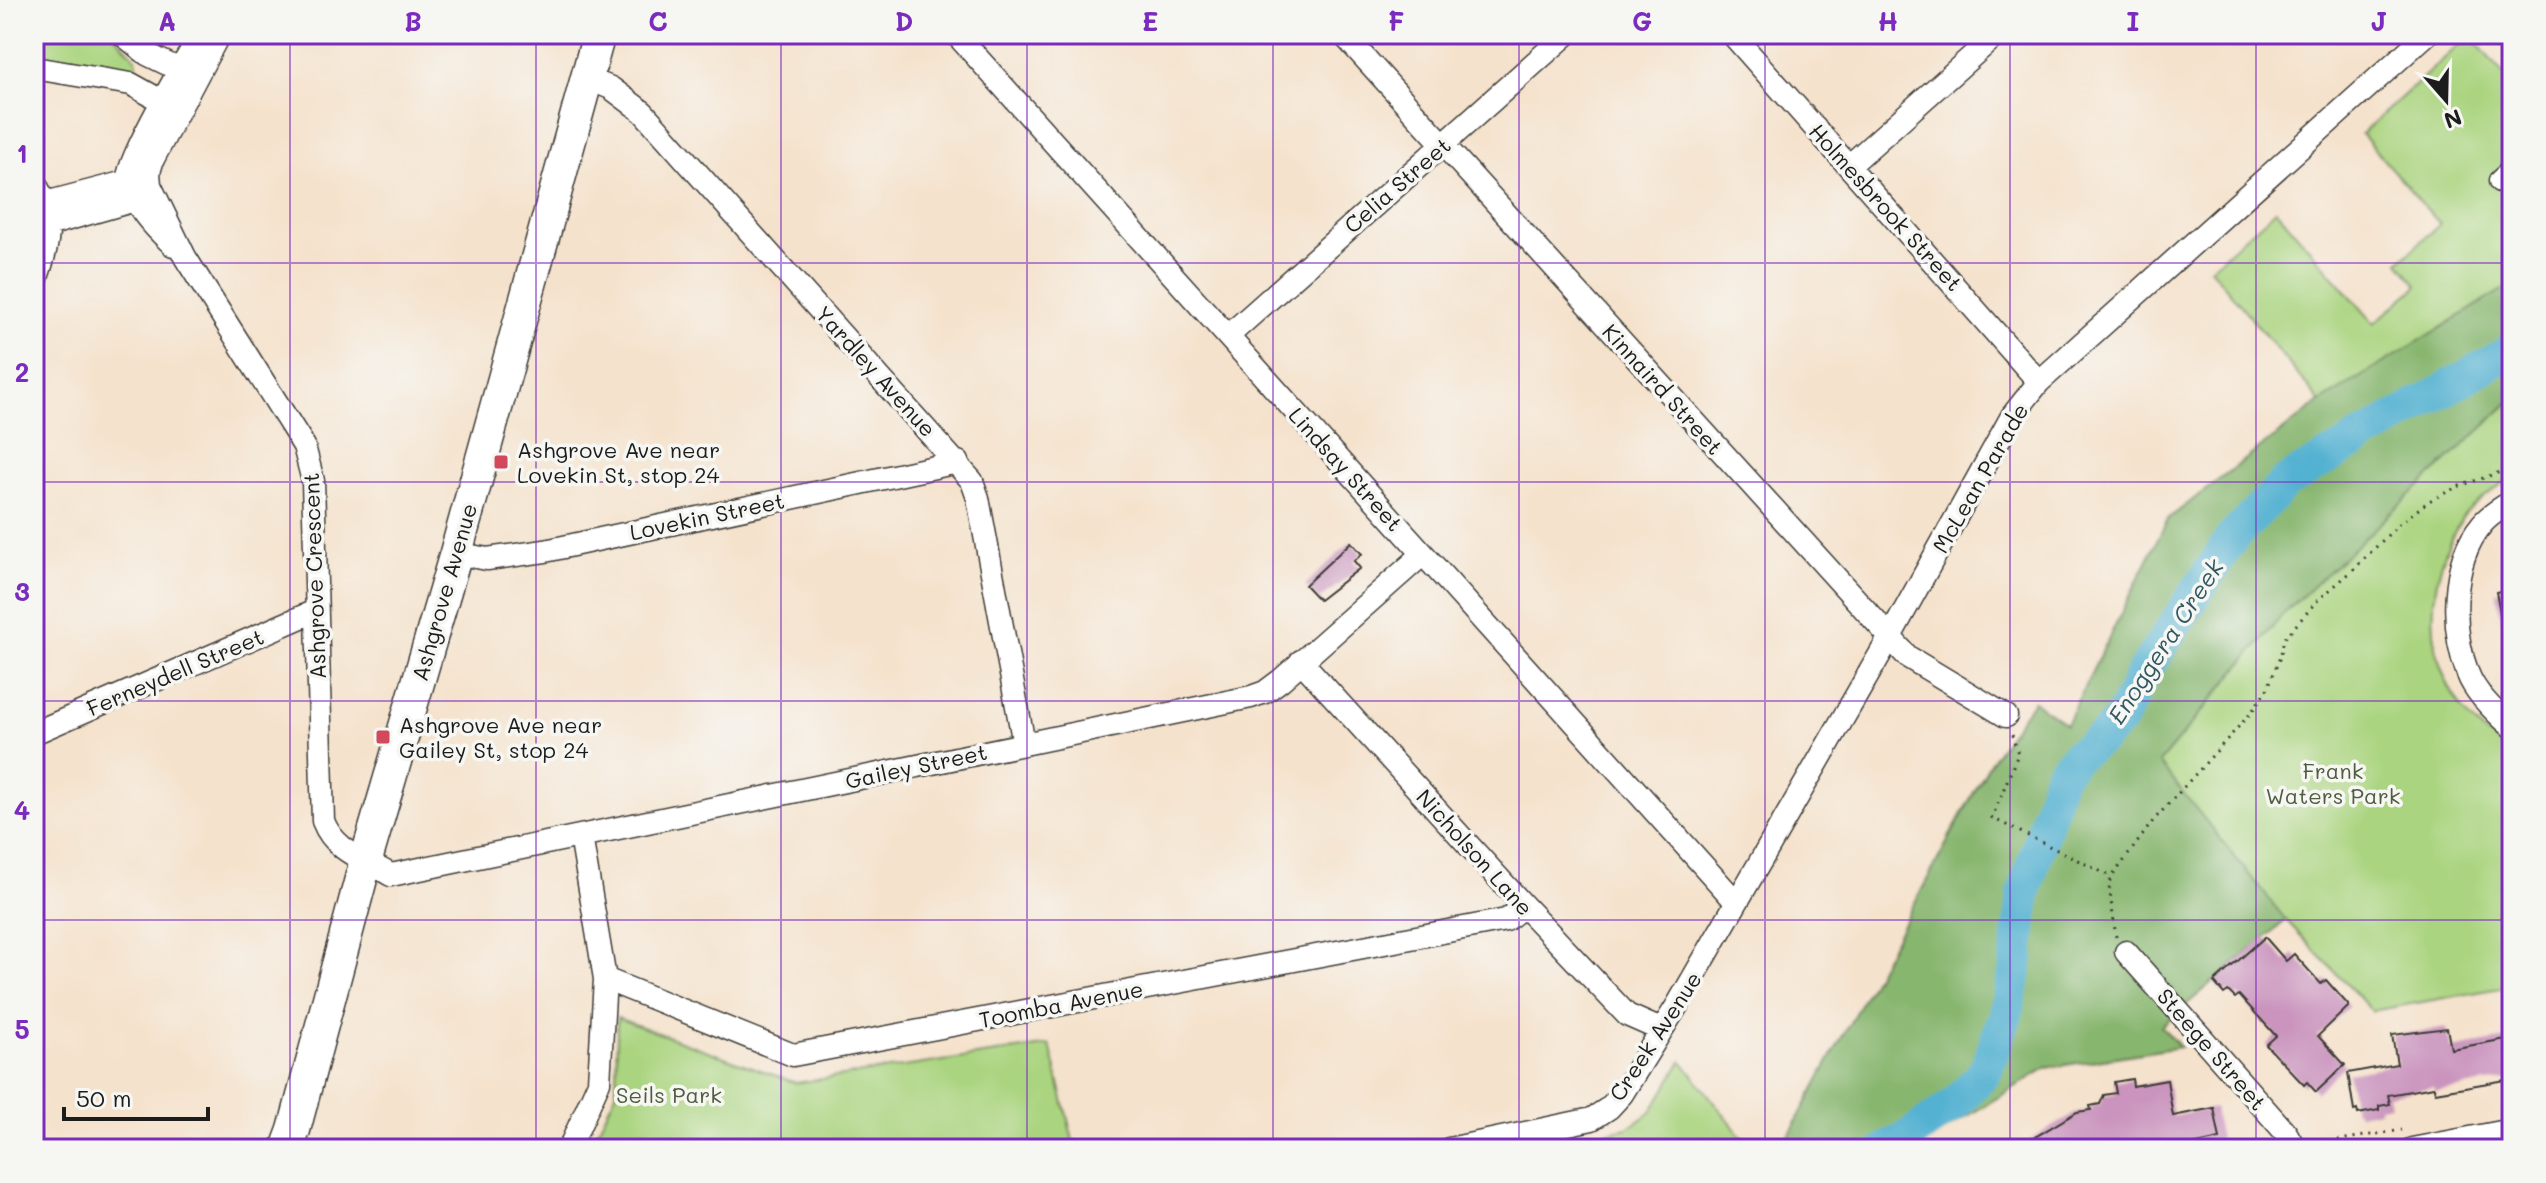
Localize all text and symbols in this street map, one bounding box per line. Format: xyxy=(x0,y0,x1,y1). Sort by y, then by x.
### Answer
text: A xyxy=(158,4,176,38)
text: B xyxy=(404,4,422,38)
text: C xyxy=(648,4,668,38)
text: D xyxy=(895,4,913,38)
text: E xyxy=(1142,4,1158,38)
text: F xyxy=(1388,4,1404,38)
text: G xyxy=(1632,4,1652,38)
text: H xyxy=(1878,4,1898,38)
text: I xyxy=(2126,4,2140,38)
text: J xyxy=(2370,4,2388,38)
north arrow xyxy=(2406,60,2486,140)
text: N xyxy=(2440,103,2466,136)
street label: Holmesbrook Street xyxy=(1803,117,1969,297)
street label: Celia Street xyxy=(1338,131,1456,239)
text: 1 xyxy=(16,136,28,170)
street label: Yardley Avenue xyxy=(809,299,943,443)
street label: Kinnaird Street xyxy=(1596,317,1730,461)
text: 2 xyxy=(15,355,29,389)
street label: McLean Parade xyxy=(1925,398,2035,558)
street label: Lindsay Street xyxy=(1283,401,1409,537)
place label: Ashgrove Ave near Lovekin St, stop 24 xyxy=(517,435,720,489)
marker: Ashgrove Ave near Lovekin St, stop 24 xyxy=(492,453,510,471)
street label: Ashgrove Crescent xyxy=(296,472,332,680)
street label: Lovekin Street xyxy=(627,485,787,547)
street label: Ashgrove Avenue xyxy=(405,500,483,684)
water label: Enoggera Creek xyxy=(2100,552,2231,729)
text: 3 xyxy=(14,574,30,608)
street label: Ferneydell Street xyxy=(82,622,268,722)
place label: Ashgrove Ave near Gailey St, stop 24 xyxy=(399,710,602,764)
marker: Ashgrove Ave near Gailey St, stop 24 xyxy=(374,728,392,746)
street label: Gailey Street xyxy=(842,737,990,795)
park label: Frank Waters Park xyxy=(2266,756,2400,810)
street label: Nicholson Lane xyxy=(1410,782,1540,922)
text: 4 xyxy=(14,793,30,827)
street label: Creek Avenue xyxy=(1602,966,1708,1106)
street label: Toomba Avenue xyxy=(976,974,1146,1034)
street label: Steege Street xyxy=(2151,982,2273,1116)
text: 5 xyxy=(14,1012,30,1046)
scale bar xyxy=(64,1071,208,1121)
park label: Seils Park xyxy=(616,1080,722,1109)
text: 50 m xyxy=(76,1082,132,1113)

